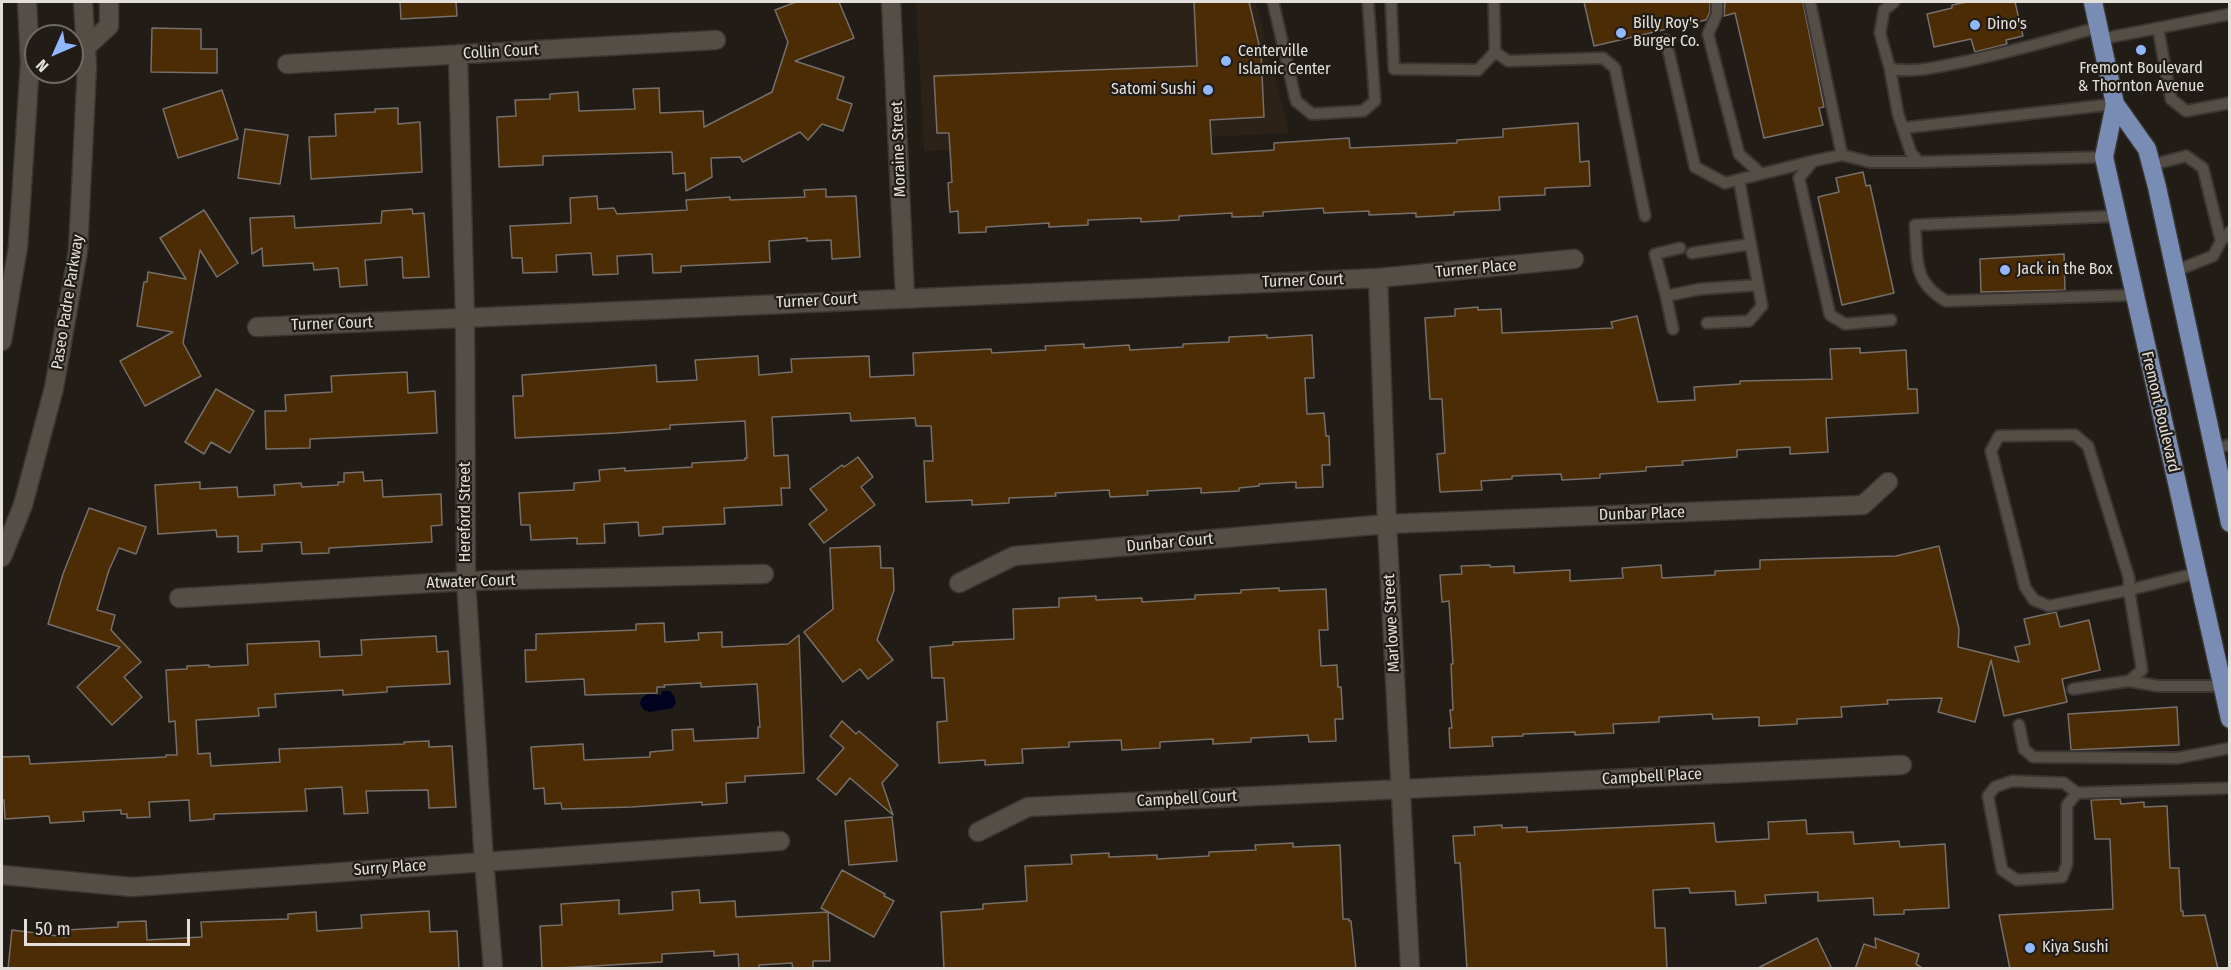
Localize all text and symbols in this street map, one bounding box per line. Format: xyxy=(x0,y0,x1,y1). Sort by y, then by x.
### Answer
place label: Billy Roy's Burger Co. xyxy=(1633,14,1699,52)
place label: Dino's xyxy=(1987,15,2027,35)
marker: Dino's xyxy=(1968,18,1982,32)
north arrow xyxy=(24,24,84,84)
marker: Billy Roy's Burger Co. xyxy=(1614,26,1628,40)
street label: Collin Court xyxy=(462,40,540,64)
place label: Centerville Islamic Center xyxy=(1238,42,1331,80)
marker: Fremont Boulevard & Thornton Avenue xyxy=(2134,43,2148,57)
marker: Centerville Islamic Center xyxy=(1219,54,1233,68)
text: N xyxy=(32,56,52,76)
place label: Fremont Boulevard & Thornton Avenue xyxy=(2078,59,2204,97)
place label: Satomi Sushi xyxy=(1111,80,1196,100)
marker: Satomi Sushi xyxy=(1201,83,1215,97)
street label: Moraine Street xyxy=(888,101,910,197)
street label: Paseo Padre Parkway xyxy=(48,233,88,371)
street label: Turner Place xyxy=(1435,256,1517,282)
place label: Jack in the Box xyxy=(2017,260,2113,280)
marker: Jack in the Box xyxy=(1998,263,2012,277)
street label: Turner Court xyxy=(1262,270,1344,292)
street label: Turner Court xyxy=(776,289,858,313)
street label: Turner Court xyxy=(291,313,373,335)
street label: Fremont Boulevard xyxy=(2137,350,2183,474)
street label: Hereford Street xyxy=(456,462,476,562)
street label: Dunbar Place xyxy=(1599,503,1685,525)
street label: Dunbar Court xyxy=(1126,530,1214,556)
street label: Atwater Court xyxy=(426,571,516,593)
street label: Marlowe Street xyxy=(1380,573,1404,673)
street label: Campbell Place xyxy=(1602,765,1702,789)
street label: Campbell Court xyxy=(1136,787,1238,811)
street label: Surry Place xyxy=(353,856,427,880)
scale bar xyxy=(27,907,194,945)
text: 50 m xyxy=(35,918,71,940)
place label: Kiya Sushi xyxy=(2042,938,2109,958)
marker: Kiya Sushi xyxy=(2023,941,2037,955)

